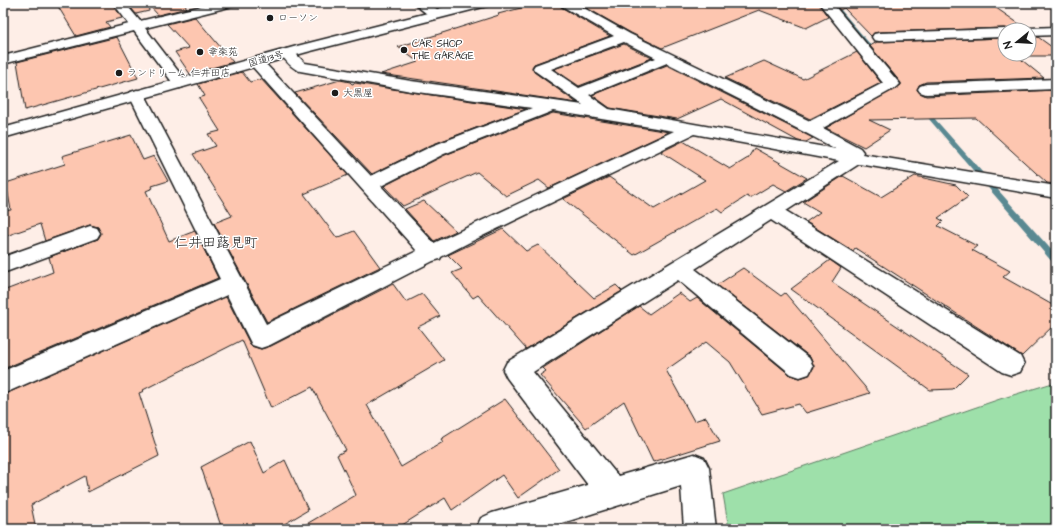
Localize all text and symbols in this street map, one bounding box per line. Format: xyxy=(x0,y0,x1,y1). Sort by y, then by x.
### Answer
place label: ローソン xyxy=(278,11,318,25)
marker: ローソン xyxy=(265,13,275,23)
north arrow xyxy=(997,22,1037,62)
place label: CAR SHOP THE GARAGE xyxy=(412,37,474,63)
text: N xyxy=(1000,39,1016,51)
place label: 幸楽苑 xyxy=(208,45,238,59)
marker: CAR SHOP THE GARAGE xyxy=(399,45,409,55)
marker: 幸楽苑 xyxy=(195,47,205,57)
street label: 国道13号 xyxy=(247,47,285,71)
place label: ランドリーム 仁井田店 xyxy=(127,66,231,80)
marker: ランドリーム 仁井田店 xyxy=(114,68,124,78)
place label: 大黒屋 xyxy=(343,86,373,100)
marker: 大黒屋 xyxy=(330,88,340,98)
district label: 仁井田蕗見町 xyxy=(174,233,258,253)

